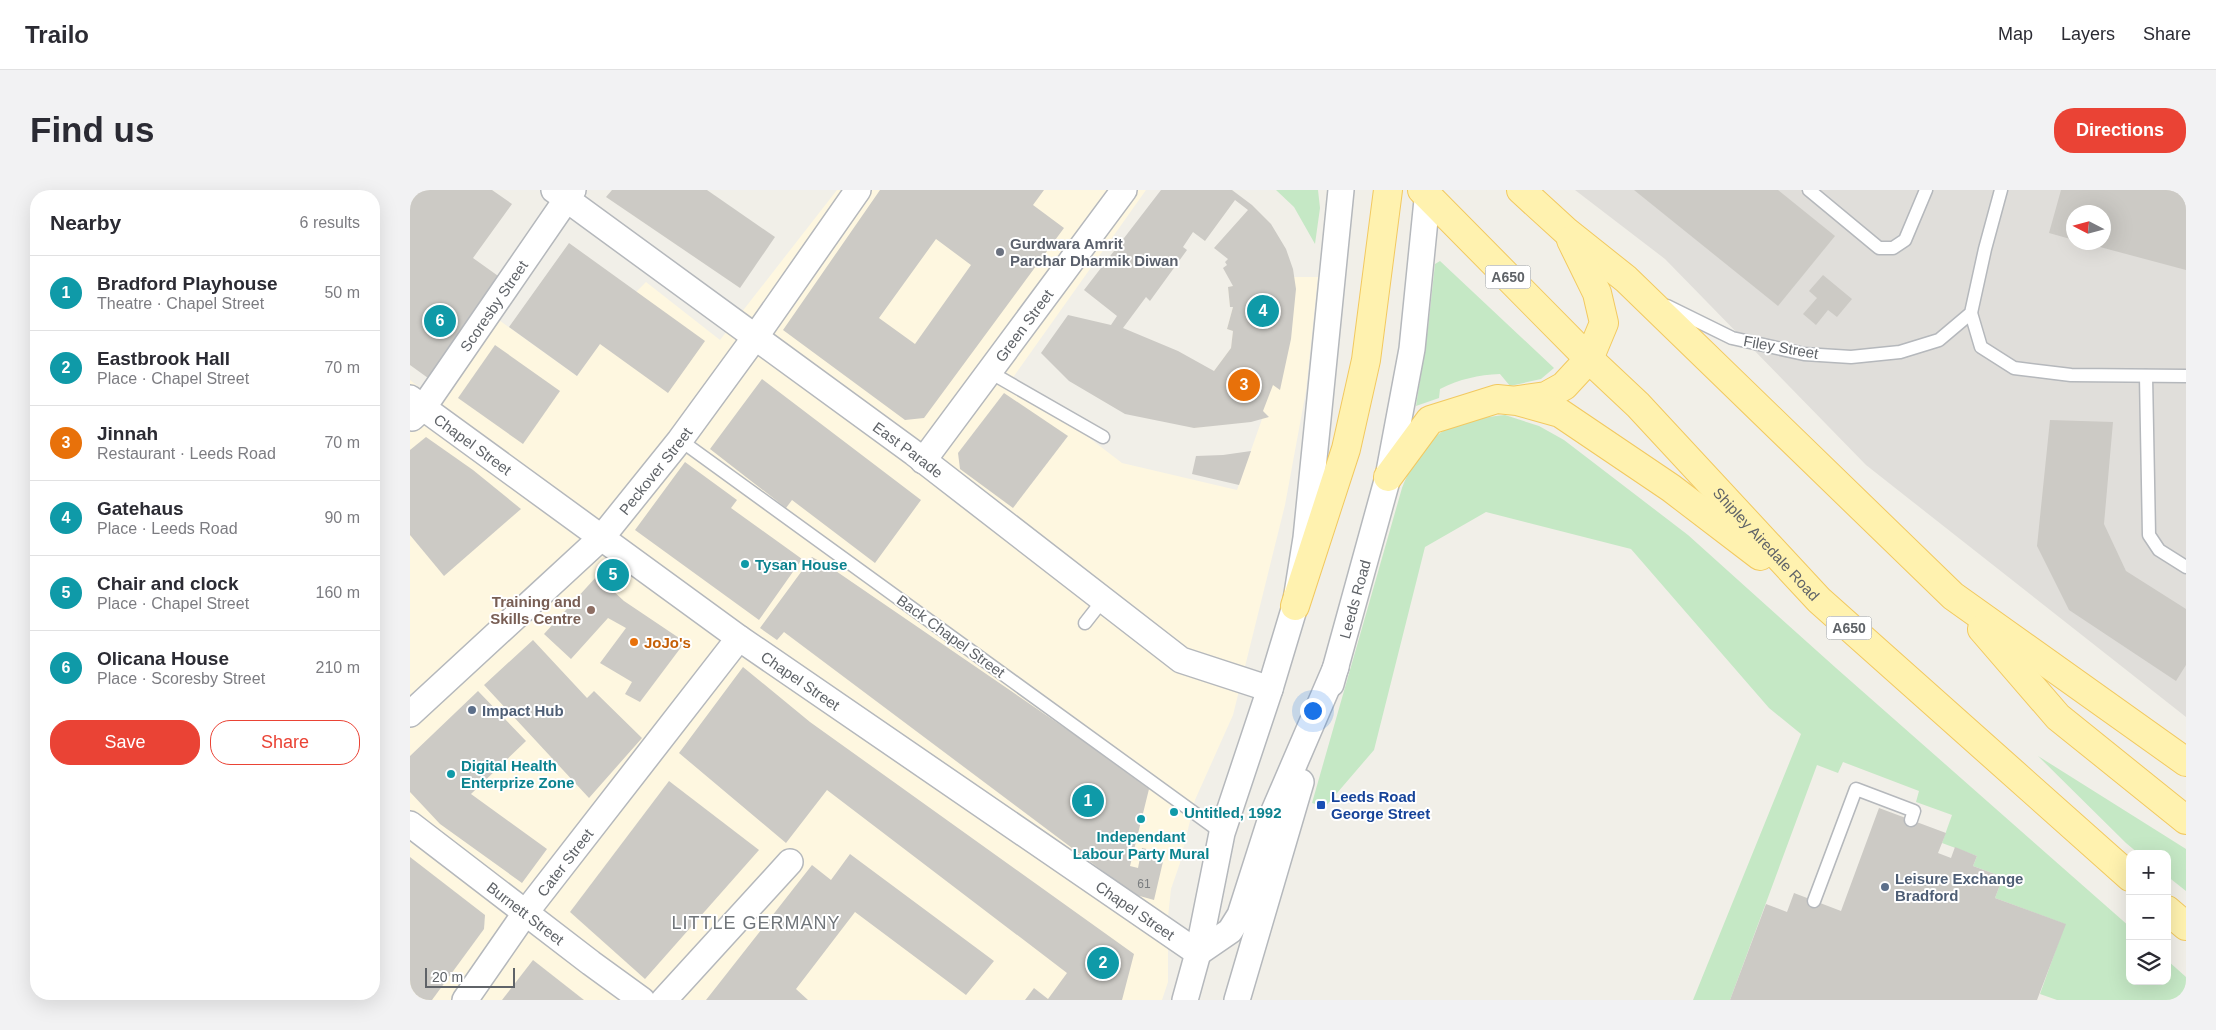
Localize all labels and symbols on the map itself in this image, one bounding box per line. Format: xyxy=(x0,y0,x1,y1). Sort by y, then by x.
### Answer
north arrow xyxy=(2066,205,2111,250)
place label: Gurdwara Amrit Parchar Dharmik Diwan xyxy=(1010,235,1178,269)
marker: Gurdwara Amrit Parchar Dharmik Diwan xyxy=(994,246,1006,258)
street label: Scoresby Street xyxy=(456,256,531,355)
road number: A650 xyxy=(1486,265,1530,288)
street label: Green Street xyxy=(991,285,1057,365)
pin: 4 xyxy=(1247,292,1279,330)
pin: 6 xyxy=(424,302,456,340)
street label: Filey Street xyxy=(1742,332,1821,362)
pin: 3 xyxy=(1228,366,1260,404)
street label: Chapel Street xyxy=(431,410,516,478)
street label: East Parade xyxy=(870,418,946,481)
street label: Peckover Street xyxy=(615,423,695,518)
street label: Shipley Airedale Road xyxy=(1710,484,1823,604)
pin: 5 xyxy=(597,556,629,594)
place label: Tysan House xyxy=(755,556,847,573)
marker: Tysan House xyxy=(739,558,751,570)
street label: Leeds Road xyxy=(1335,558,1373,640)
street label: Back Chapel Street xyxy=(894,591,1009,681)
place label: Training and Skills Centre xyxy=(490,593,581,627)
marker: Training and Skills Centre xyxy=(585,604,597,616)
road number: A650 xyxy=(1826,616,1872,639)
place label: JoJo's xyxy=(644,634,691,651)
marker: JoJo's xyxy=(628,636,640,648)
street label: Chapel Street xyxy=(758,647,844,714)
your location xyxy=(1300,698,1326,724)
place label: Impact Hub xyxy=(482,702,564,719)
marker: Impact Hub xyxy=(466,704,478,716)
place label: Digital Health Enterprize Zone xyxy=(461,757,574,791)
marker: Digital Health Enterprize Zone xyxy=(445,768,457,780)
pin: 1 xyxy=(1072,782,1104,820)
place label: Leeds Road George Street xyxy=(1331,788,1430,822)
marker: Leeds Road George Street xyxy=(1315,799,1327,811)
place label: Untitled, 1992 xyxy=(1184,804,1282,821)
marker: Untitled, 1992 xyxy=(1168,806,1180,818)
marker: Independant Labour Party Mural xyxy=(1135,813,1147,825)
street label: Cater Street xyxy=(533,825,597,899)
place label: Independant Labour Party Mural xyxy=(1073,828,1209,862)
place label: Leisure Exchange Bradford xyxy=(1895,870,2023,904)
street label: Chapel Street xyxy=(1093,877,1179,943)
house number: 61 xyxy=(1137,877,1151,891)
street label: Burnett Street xyxy=(484,878,568,948)
marker: Leisure Exchange Bradford xyxy=(1879,881,1891,893)
district label: LITTLE GERMANY xyxy=(671,913,841,933)
pin: 2 xyxy=(1087,944,1119,982)
scale bar xyxy=(425,965,515,988)

